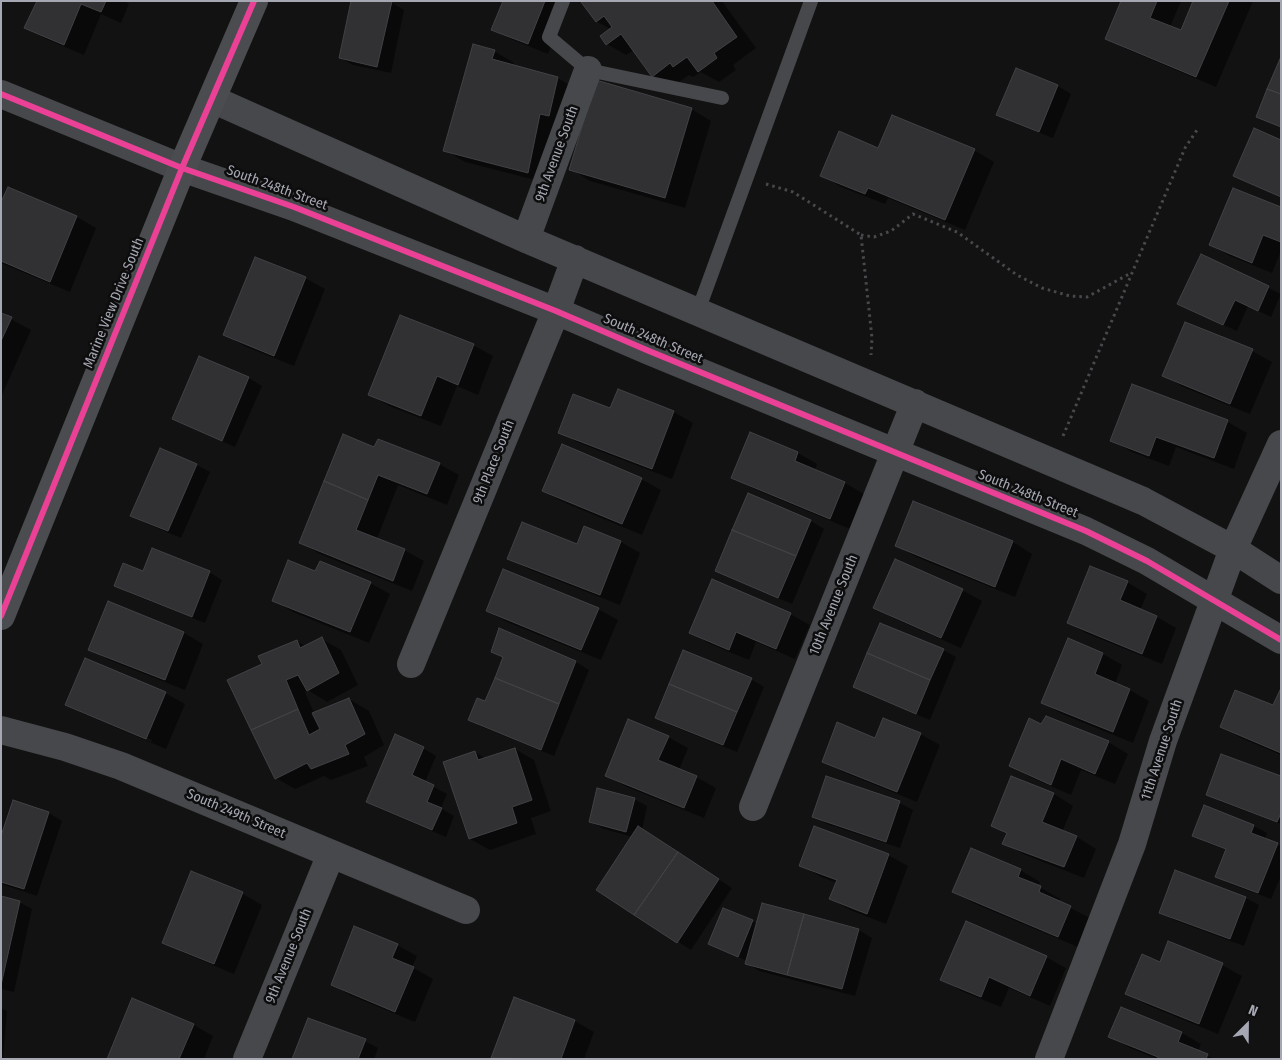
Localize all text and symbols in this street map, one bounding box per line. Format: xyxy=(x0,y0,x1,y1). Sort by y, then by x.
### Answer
street label: 9th Avenue South xyxy=(532,104,582,204)
street label: South 248th Street xyxy=(224,162,330,214)
street label: Marine View Drive South xyxy=(80,235,148,371)
street label: South 248th Street xyxy=(601,311,705,367)
street label: 9th Place South xyxy=(469,417,519,507)
street label: South 248th Street xyxy=(976,466,1080,522)
street label: 10th Avenue South xyxy=(806,552,862,658)
street label: 11th Avenue South xyxy=(1138,698,1186,802)
street label: South 249th Street xyxy=(184,786,288,842)
street label: 9th Avenue South xyxy=(262,906,316,1006)
north arrow xyxy=(1222,1000,1272,1050)
text: N xyxy=(1246,1001,1260,1020)

